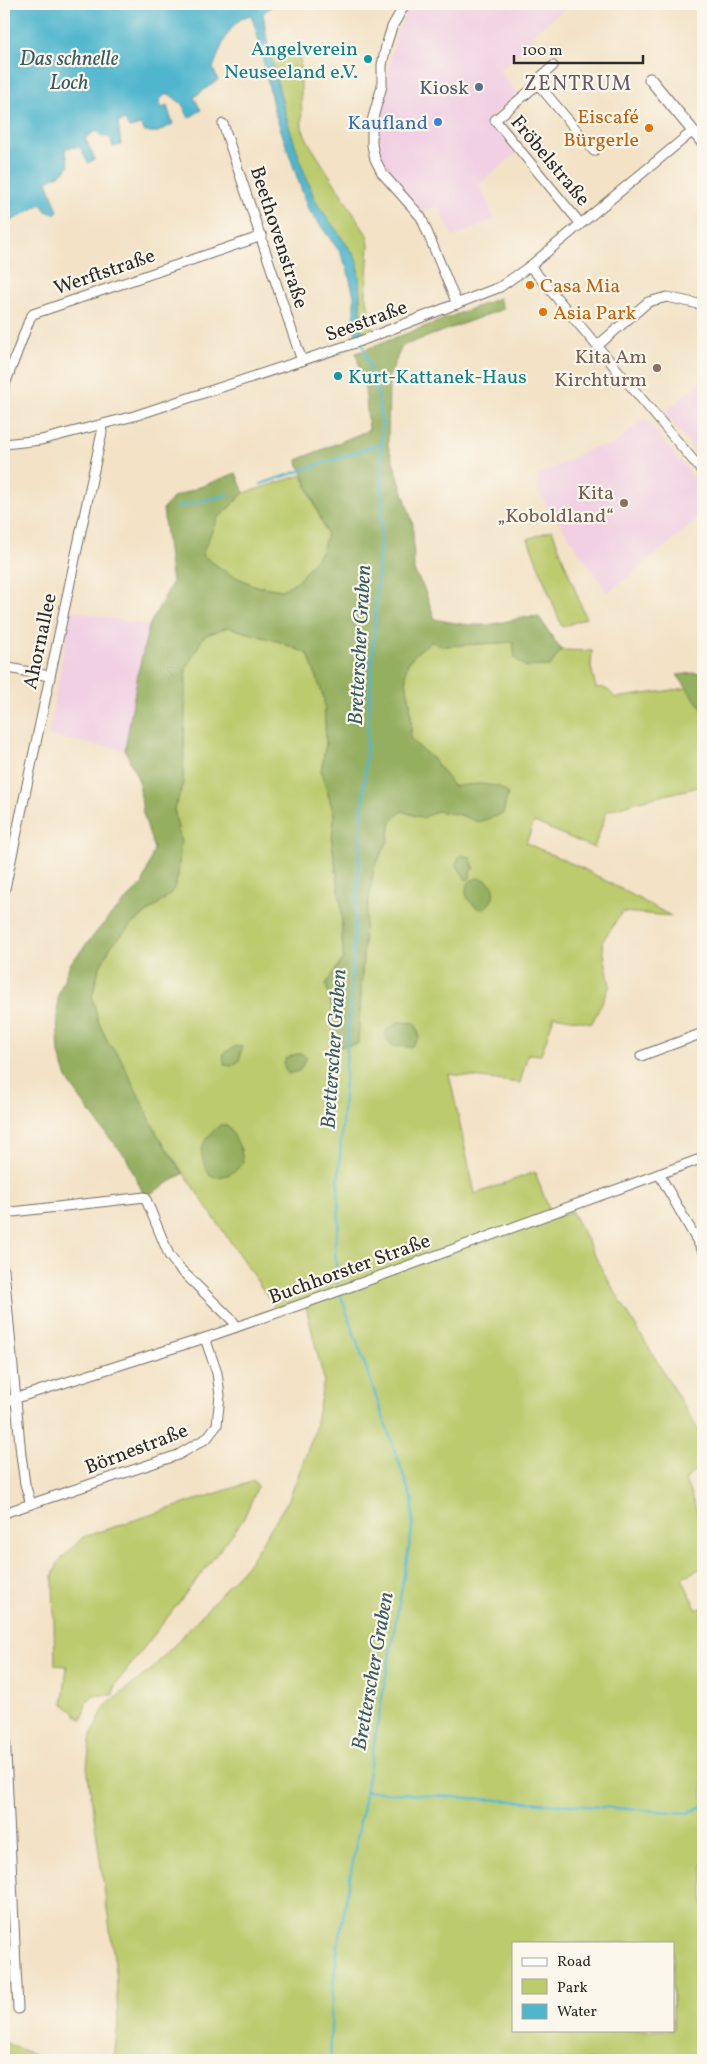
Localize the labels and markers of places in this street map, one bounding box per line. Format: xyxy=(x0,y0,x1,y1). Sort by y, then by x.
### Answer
place label: Angelverein Neuseeland e.V. xyxy=(224,36,358,87)
marker: Angelverein Neuseeland e.V. xyxy=(362,53,374,65)
place label: Kiosk xyxy=(419,75,469,103)
marker: Kiosk xyxy=(473,81,485,93)
place label: Eiscafé Bürgerle xyxy=(563,104,639,155)
place label: Kaufland xyxy=(348,110,428,138)
marker: Kaufland xyxy=(432,116,444,128)
marker: Eiscafé Bürgerle xyxy=(643,122,655,134)
place label: Casa Mia xyxy=(540,273,620,301)
marker: Casa Mia xyxy=(524,279,536,291)
place label: Asia Park xyxy=(553,300,637,328)
marker: Asia Park xyxy=(537,306,549,318)
place label: Kita Am Kirchturm xyxy=(554,344,647,395)
marker: Kita Am Kirchturm xyxy=(651,362,663,374)
place label: Kurt-Kattanek-Haus xyxy=(348,364,527,392)
marker: Kurt-Kattanek-Haus xyxy=(332,370,344,382)
place label: Kita „Koboldland“ xyxy=(498,480,614,531)
marker: Kita „Koboldland“ xyxy=(618,497,630,509)

